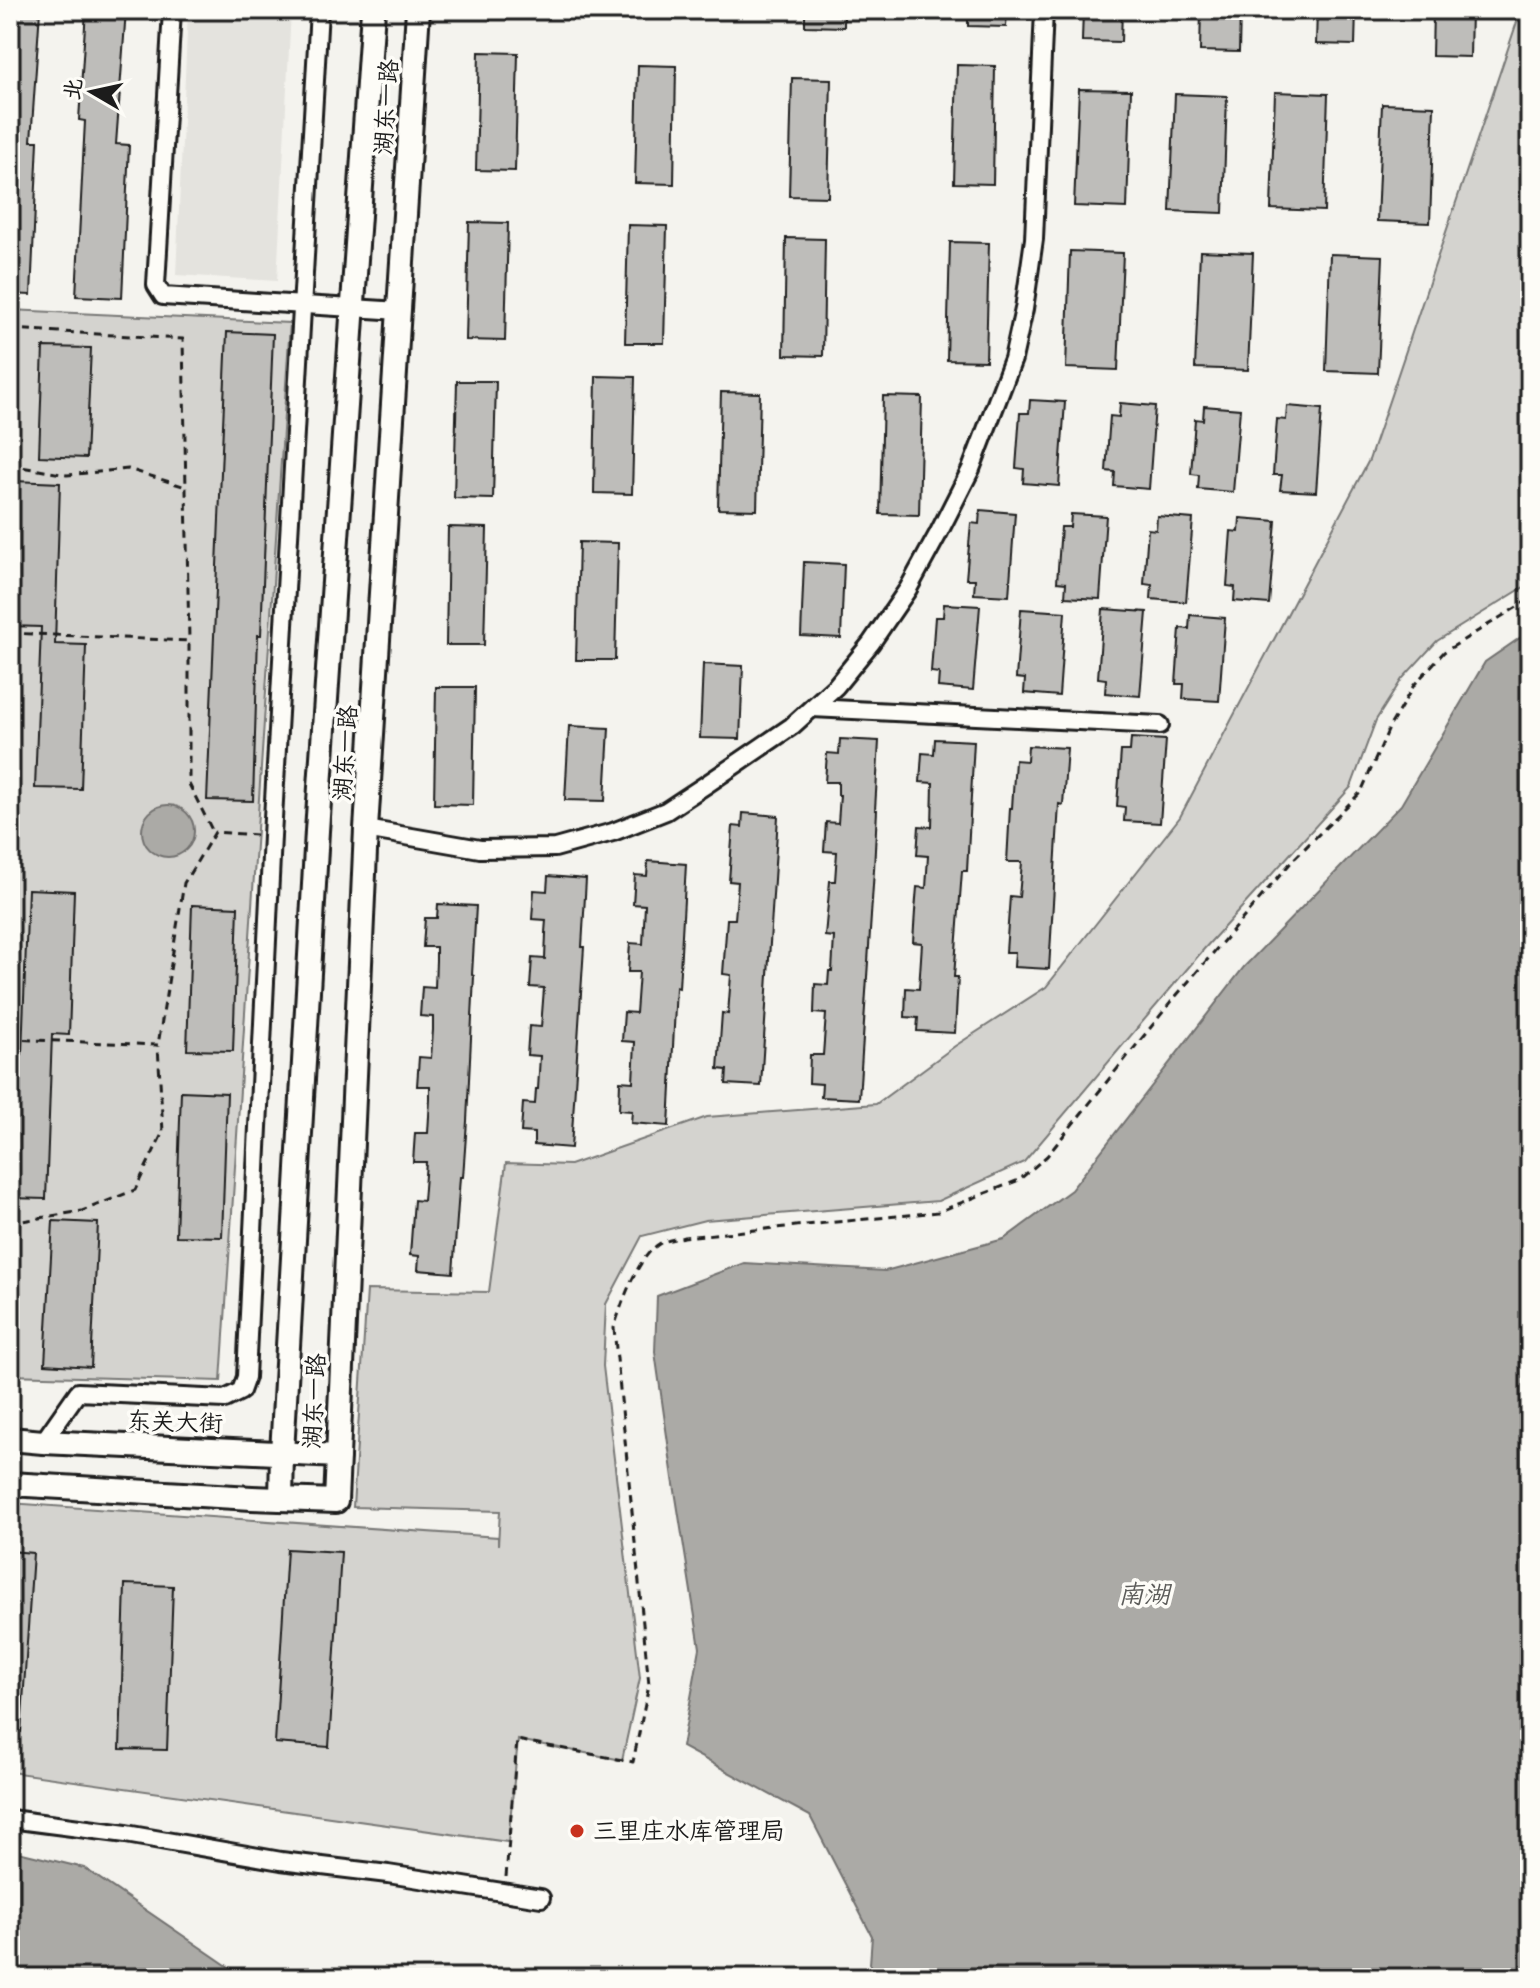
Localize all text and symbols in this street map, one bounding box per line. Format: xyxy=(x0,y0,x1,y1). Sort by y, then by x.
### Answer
north arrow xyxy=(52,52,132,132)
street label: 湖东一路 xyxy=(369,58,403,156)
text: 北 xyxy=(59,76,88,102)
street label: 湖东一路 xyxy=(328,704,362,802)
street label: 湖东一路 xyxy=(298,1352,330,1450)
street label: 东关大街 xyxy=(127,1406,223,1438)
water label: 南湖 xyxy=(1118,1580,1173,1610)
place label: 三里庄水库管理局 xyxy=(593,1817,785,1845)
marker: 三里庄水库管理局 xyxy=(568,1822,586,1840)

